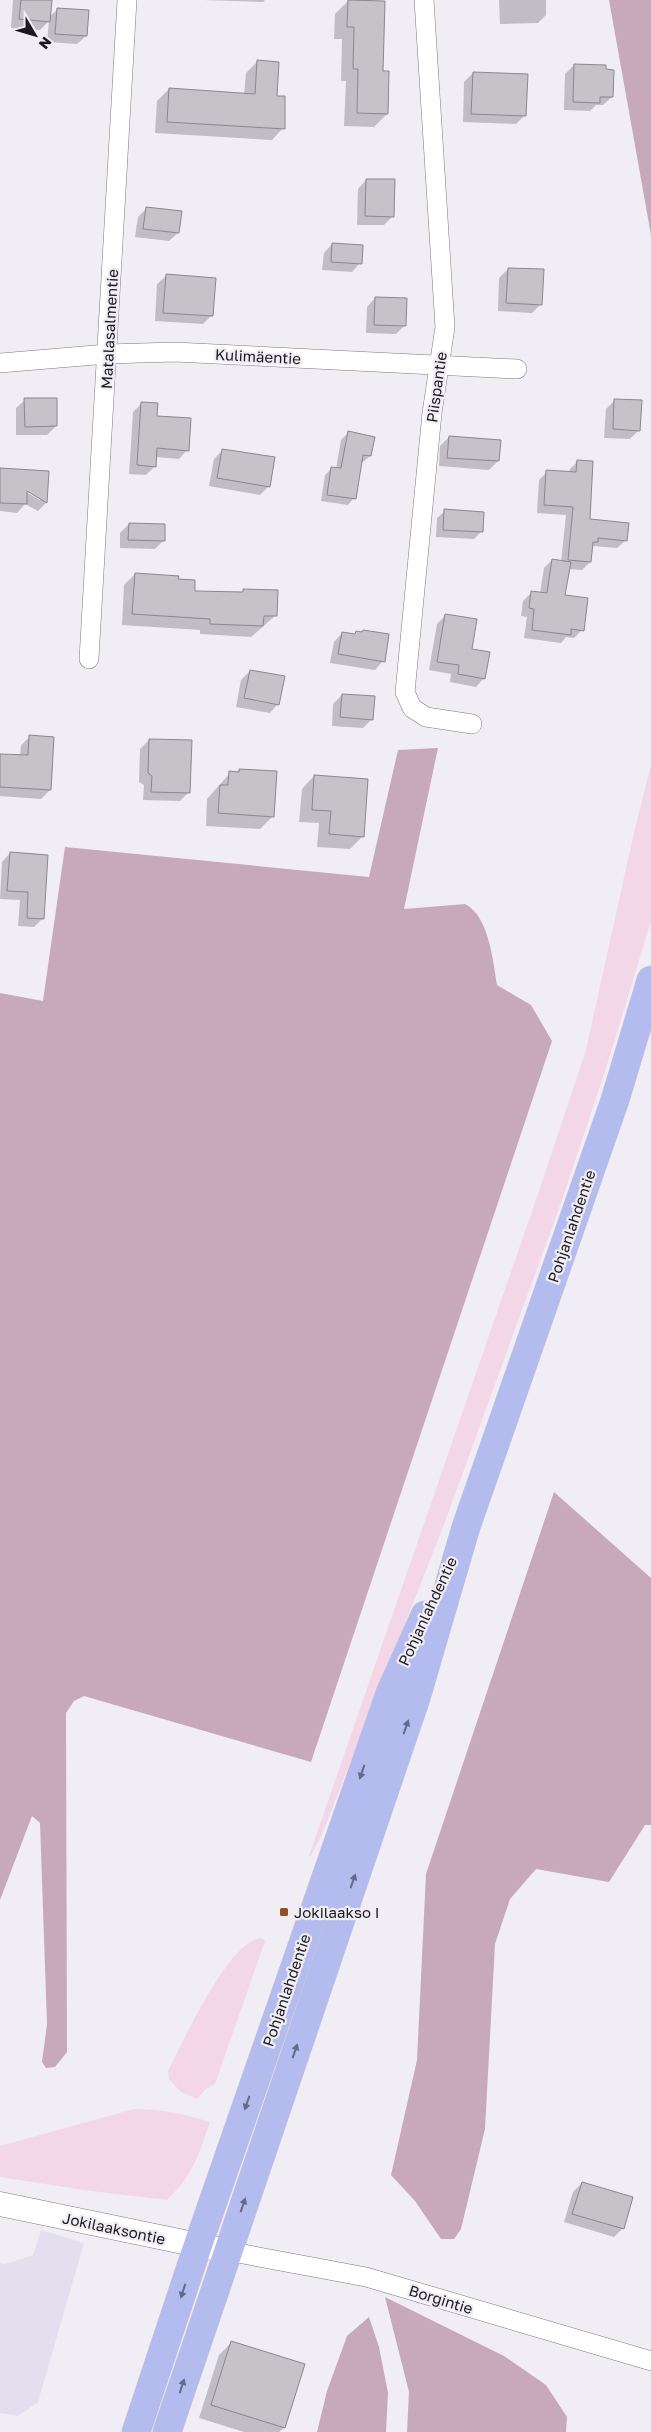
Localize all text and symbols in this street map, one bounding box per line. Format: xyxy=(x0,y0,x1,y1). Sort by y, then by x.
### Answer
north arrow xyxy=(10,10,60,60)
text: N xyxy=(36,34,56,53)
street label: Matalasalmentie xyxy=(97,268,121,389)
street label: Kulimäentie xyxy=(214,345,302,367)
street label: Piispantie xyxy=(422,350,450,424)
street label: Pohjanlahdentie xyxy=(543,1167,599,1285)
street label: Pohjanlahdentie xyxy=(394,1554,460,1668)
one-way arrow xyxy=(402,1719,410,1734)
one-way arrow xyxy=(358,1765,365,1780)
one-way arrow xyxy=(350,1873,358,1888)
place label: Jokilaakso I xyxy=(294,1903,379,1921)
marker: Jokilaakso I xyxy=(278,1906,290,1918)
street label: Pohjanlahdentie xyxy=(258,1931,314,2049)
one-way arrow xyxy=(292,2043,300,2058)
one-way arrow xyxy=(243,2096,250,2111)
one-way arrow xyxy=(239,2197,247,2212)
street label: Jokilaaksontie xyxy=(61,2208,167,2248)
street label: Borgintie xyxy=(407,2281,475,2317)
one-way arrow xyxy=(179,2284,186,2299)
one-way arrow xyxy=(179,2378,187,2393)

